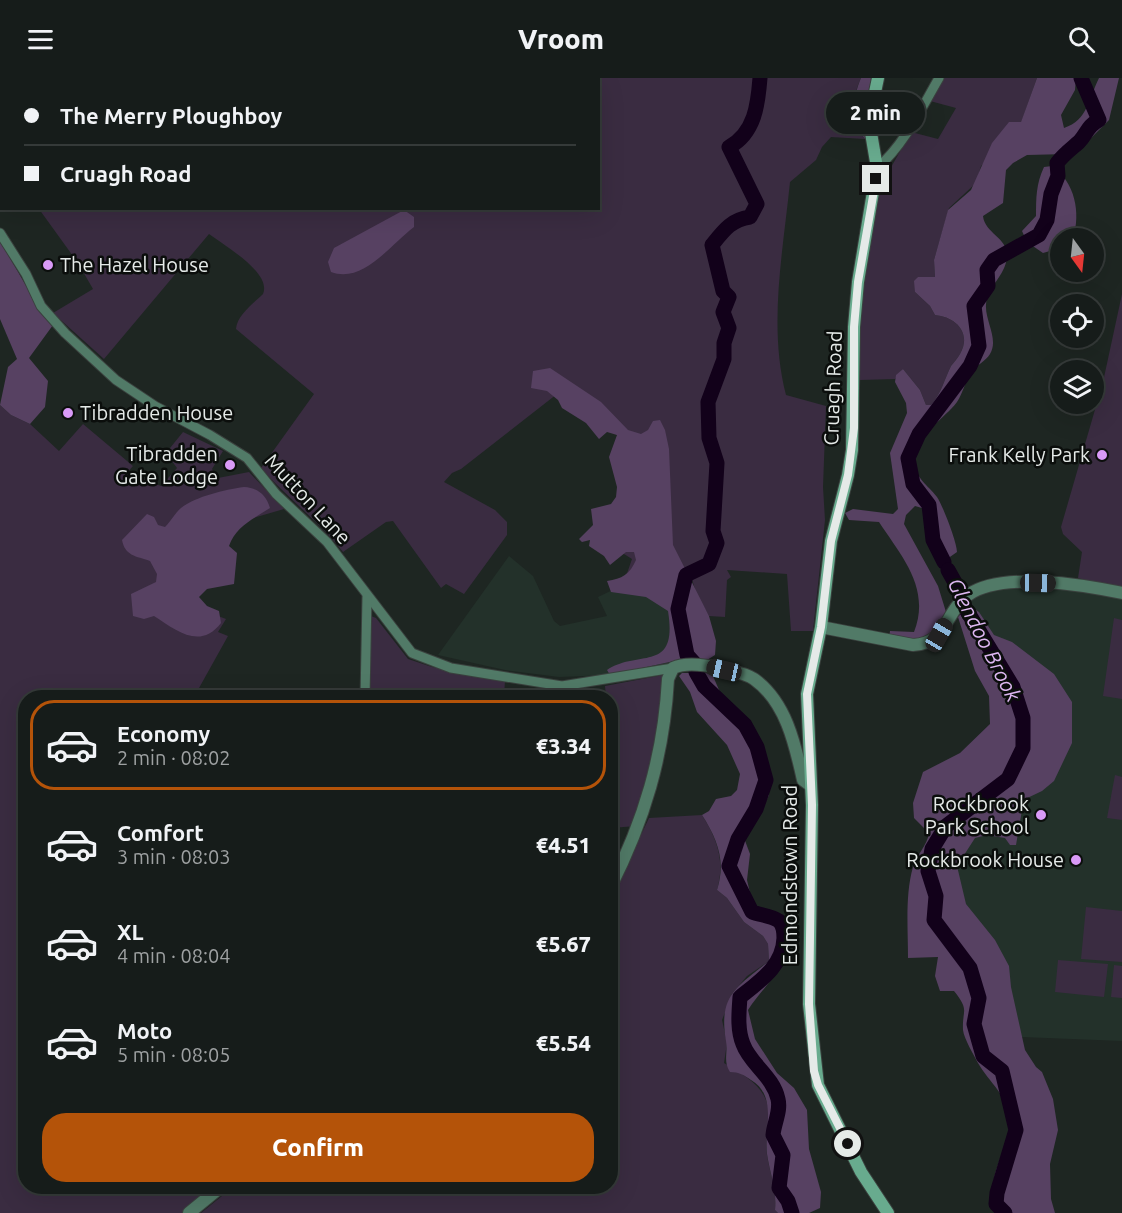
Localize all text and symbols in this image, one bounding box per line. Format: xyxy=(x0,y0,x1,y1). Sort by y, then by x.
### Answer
icon: menu xyxy=(24,23,57,56)
icon: search xyxy=(1065,23,1098,56)
text: Vroom xyxy=(518,24,604,54)
callout: 2 min xyxy=(826,92,926,134)
text: 2 min xyxy=(850,101,901,124)
text: The Merry Ploughboy xyxy=(60,103,282,128)
text: Cruagh Road xyxy=(60,161,191,186)
route end xyxy=(862,165,889,192)
north arrow xyxy=(1050,228,1104,282)
map controls xyxy=(1050,228,1104,414)
place label: The Hazel House xyxy=(60,253,209,276)
marker: The Hazel House xyxy=(41,258,55,272)
button: locate xyxy=(1050,294,1104,348)
street label: Cruagh Road xyxy=(819,330,846,446)
button: layers xyxy=(1050,360,1104,414)
place label: Tibradden House xyxy=(80,401,233,424)
marker: Tibradden House xyxy=(61,406,75,420)
place label: Tibradden Gate Lodge xyxy=(115,442,218,488)
place label: Frank Kelly Park xyxy=(949,443,1090,466)
marker: Frank Kelly Park xyxy=(1095,448,1109,462)
street label: Mutton Lane xyxy=(261,449,356,549)
marker: Tibradden Gate Lodge xyxy=(223,458,237,472)
water label: Glendoo Brook xyxy=(943,574,1026,706)
car xyxy=(1020,574,1056,592)
car xyxy=(922,615,956,655)
car xyxy=(704,657,744,683)
icon: car xyxy=(45,718,99,772)
text: Economy xyxy=(117,721,210,746)
text: €3.34 xyxy=(536,733,591,758)
text: 2 min · 08:02 xyxy=(117,746,231,769)
street label: Edmondstown Road xyxy=(778,785,801,965)
place label: Rockbrook Park School xyxy=(925,792,1029,838)
marker: Rockbrook Park School xyxy=(1034,808,1048,822)
icon: car xyxy=(45,817,99,871)
text: Comfort xyxy=(117,820,204,845)
text: €4.51 xyxy=(536,832,591,857)
text: 3 min · 08:03 xyxy=(117,845,231,868)
place label: Rockbrook House xyxy=(906,848,1064,871)
marker: Rockbrook House xyxy=(1069,853,1083,867)
icon: car xyxy=(45,916,99,970)
text: XL xyxy=(117,919,144,944)
text: €5.67 xyxy=(536,931,591,956)
text: 4 min · 08:04 xyxy=(117,944,231,967)
icon: car xyxy=(45,1015,99,1069)
text: Moto xyxy=(117,1018,172,1043)
text: €5.54 xyxy=(536,1030,591,1055)
text: 5 min · 08:05 xyxy=(117,1043,231,1066)
button: Confirm xyxy=(42,1113,594,1182)
route start xyxy=(834,1130,861,1157)

